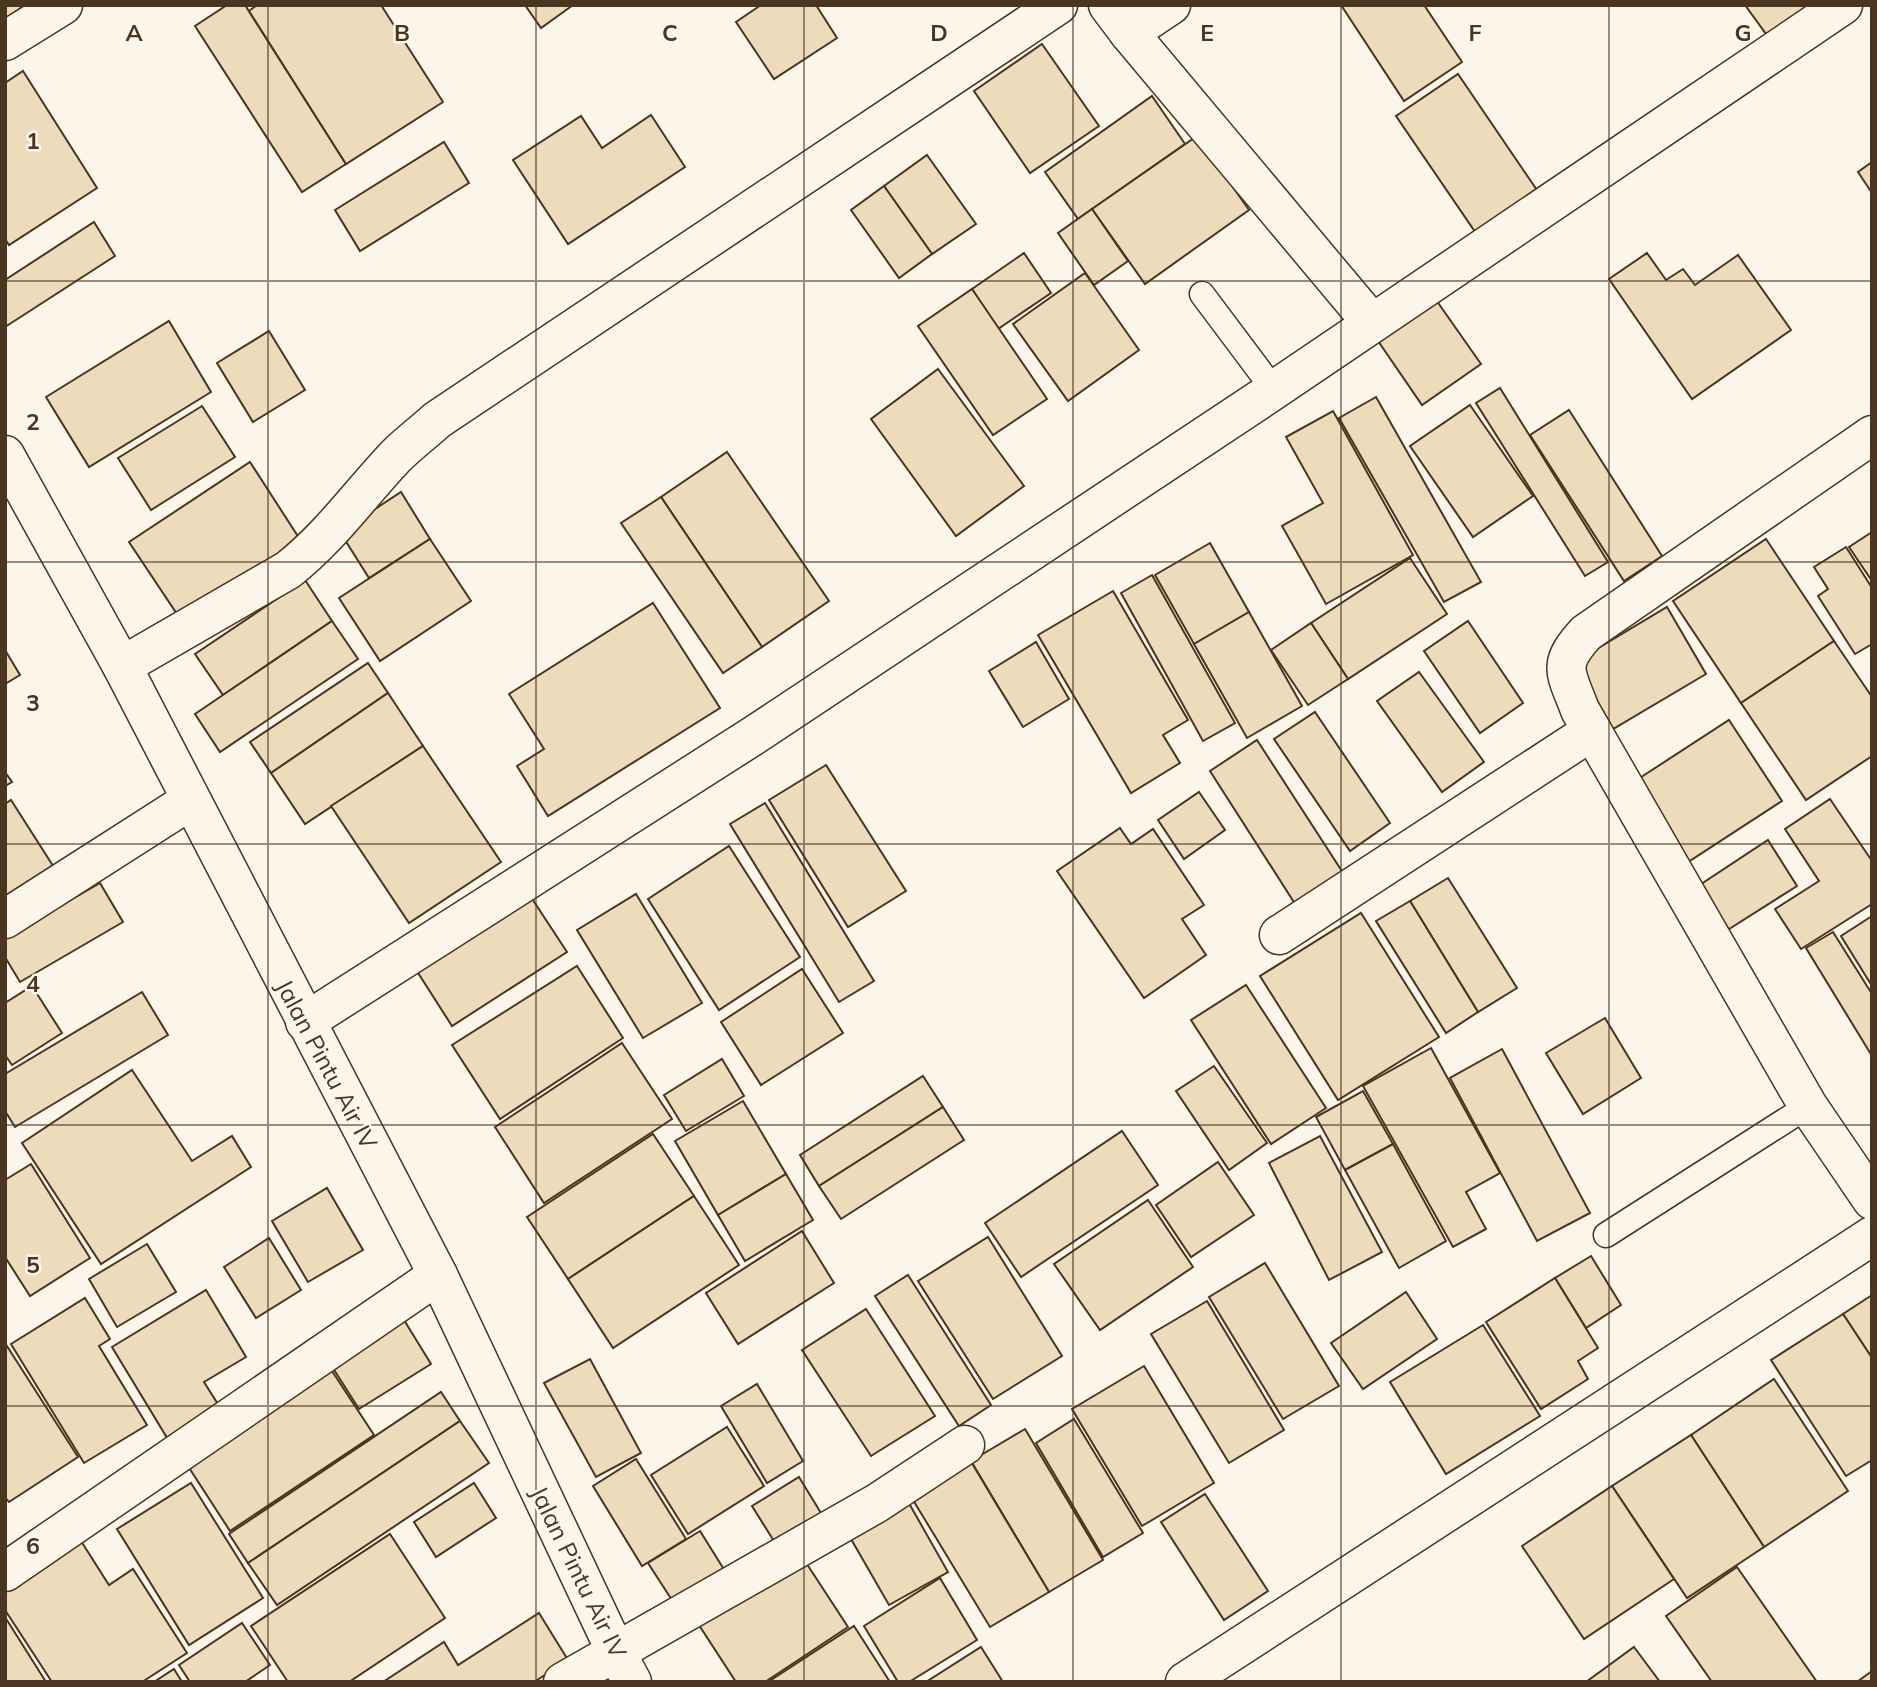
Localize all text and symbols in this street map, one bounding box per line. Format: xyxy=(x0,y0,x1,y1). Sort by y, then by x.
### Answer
text: A xyxy=(125,18,143,47)
text: B xyxy=(394,18,410,47)
text: C xyxy=(662,18,678,47)
text: D xyxy=(930,18,948,47)
text: E xyxy=(1200,18,1214,47)
text: F xyxy=(1468,18,1482,47)
text: G xyxy=(1734,18,1752,47)
text: 1 xyxy=(26,126,40,155)
text: 2 xyxy=(26,407,40,436)
text: 3 xyxy=(26,688,40,717)
text: 4 xyxy=(26,969,40,998)
street label: Jalan Pintu Air IV xyxy=(270,974,384,1154)
text: 5 xyxy=(26,1250,40,1279)
street label: Jalan Pintu Air IV xyxy=(524,1481,634,1663)
text: 6 xyxy=(26,1531,40,1560)

